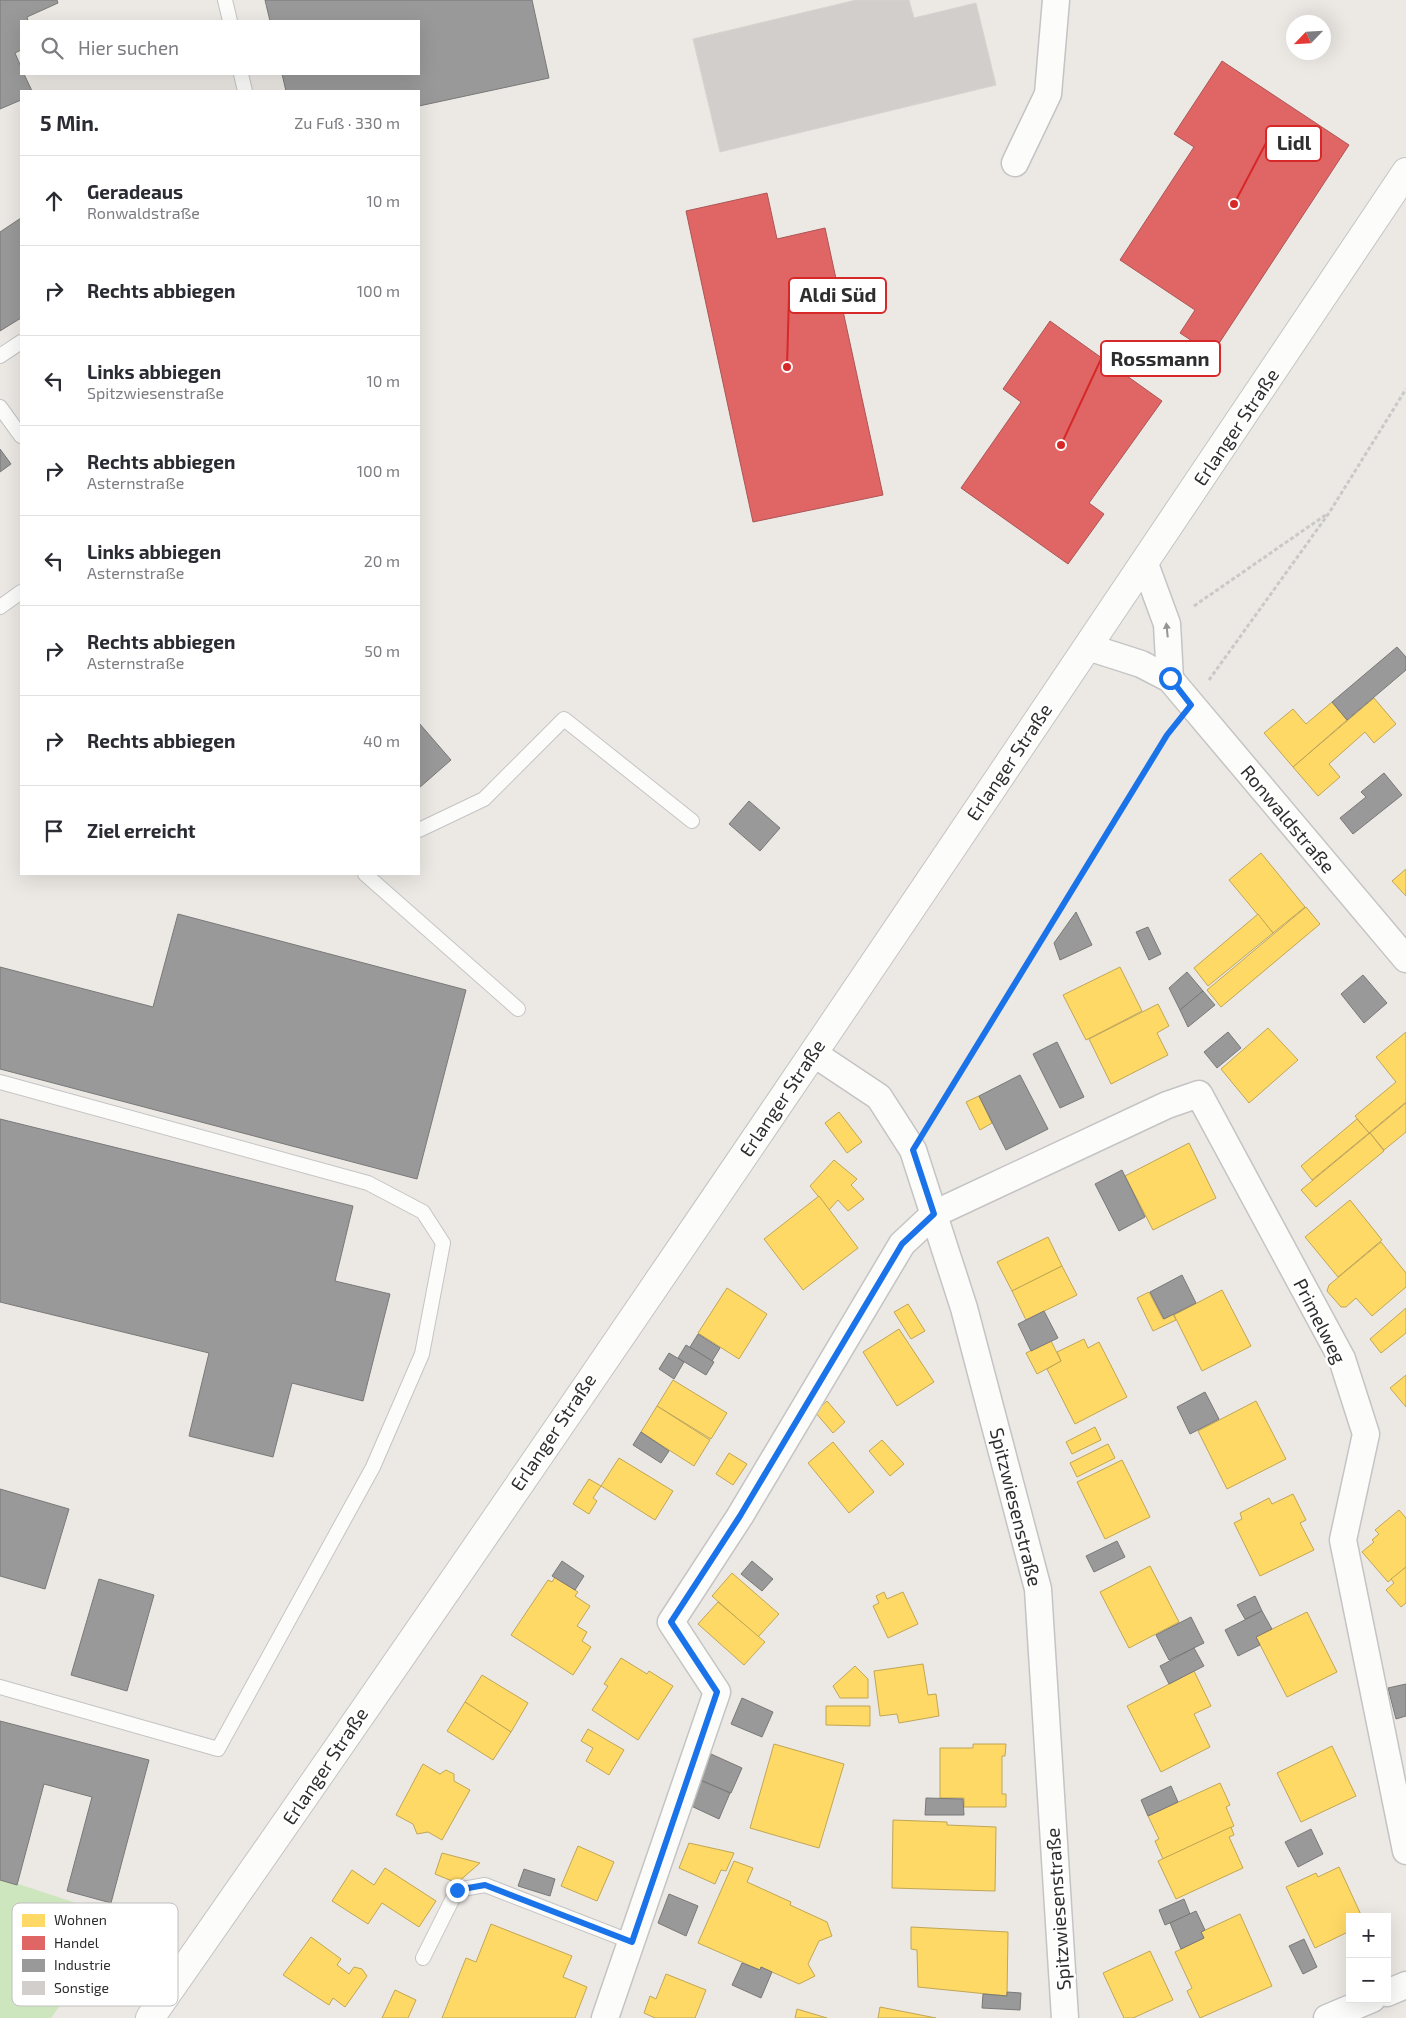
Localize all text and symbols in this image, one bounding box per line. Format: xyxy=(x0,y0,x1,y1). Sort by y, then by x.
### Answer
north arrow xyxy=(1286,15,1331,60)
search box xyxy=(20,20,420,75)
icon: search xyxy=(38,34,66,62)
text: Hier suchen xyxy=(78,36,179,59)
text: 5 Min. xyxy=(40,110,99,135)
text: Zu Fuß · 330 m xyxy=(294,113,400,132)
callout: Lidl xyxy=(1266,126,1321,161)
text: Lidl xyxy=(1277,130,1312,154)
text: Geradeaus xyxy=(87,180,183,203)
icon: ahead xyxy=(40,187,68,215)
text: 10 m xyxy=(366,191,400,210)
text: Ronwaldstraße xyxy=(87,203,200,222)
icon: right xyxy=(40,277,68,305)
callout: Aldi Süd xyxy=(789,278,886,313)
text: Rechts abbiegen xyxy=(87,279,235,302)
text: 100 m xyxy=(357,281,400,300)
text: Aldi Süd xyxy=(800,282,876,306)
callout: Rossmann xyxy=(1101,341,1220,376)
text: Rossmann xyxy=(1111,346,1209,370)
text: Links abbiegen xyxy=(87,360,221,383)
street label: Erlanger Straße xyxy=(1188,364,1283,490)
icon: left xyxy=(40,367,68,395)
text: 10 m xyxy=(366,371,400,390)
text: Spitzwiesenstraße xyxy=(87,383,224,402)
text: Rechts abbiegen xyxy=(87,450,235,473)
icon: right xyxy=(40,457,68,485)
text: 100 m xyxy=(357,461,400,480)
text: Asternstraße xyxy=(87,473,184,492)
text: Links abbiegen xyxy=(87,540,221,563)
icon: left xyxy=(40,547,68,575)
text: 20 m xyxy=(364,551,400,570)
text: Asternstraße xyxy=(87,563,184,582)
one-way arrow xyxy=(1163,622,1171,638)
text: Rechts abbiegen xyxy=(87,630,235,653)
icon: right xyxy=(40,637,68,665)
text: 50 m xyxy=(364,641,400,660)
text: Asternstraße xyxy=(87,653,184,672)
route start xyxy=(1159,667,1182,690)
street label: Erlanger Straße xyxy=(961,699,1056,825)
icon: right xyxy=(40,727,68,755)
text: Rechts abbiegen xyxy=(87,729,235,752)
text: 40 m xyxy=(363,731,400,750)
street label: Ronwaldstraße xyxy=(1237,760,1340,877)
icon: arrive xyxy=(40,817,68,845)
text: Ziel erreicht xyxy=(87,819,196,842)
street label: Erlanger Straße xyxy=(734,1035,829,1161)
street label: Primelweg xyxy=(1289,1274,1352,1367)
street label: Erlanger Straße xyxy=(505,1369,600,1495)
street label: Spitzwiesenstraße xyxy=(986,1425,1047,1589)
street label: Erlanger Straße xyxy=(277,1703,372,1829)
street label: Spitzwiesenstraße xyxy=(1040,1827,1075,1991)
route end xyxy=(446,1879,469,1902)
legend xyxy=(12,1903,178,2006)
text: Wohnen xyxy=(54,1911,107,1928)
map controls xyxy=(1346,1913,1391,2003)
button: + xyxy=(1346,1913,1391,1958)
text: Handel xyxy=(54,1934,100,1951)
text: Industrie xyxy=(54,1956,111,1973)
button: − xyxy=(1346,1958,1391,2003)
text: Sonstige xyxy=(54,1979,109,1996)

